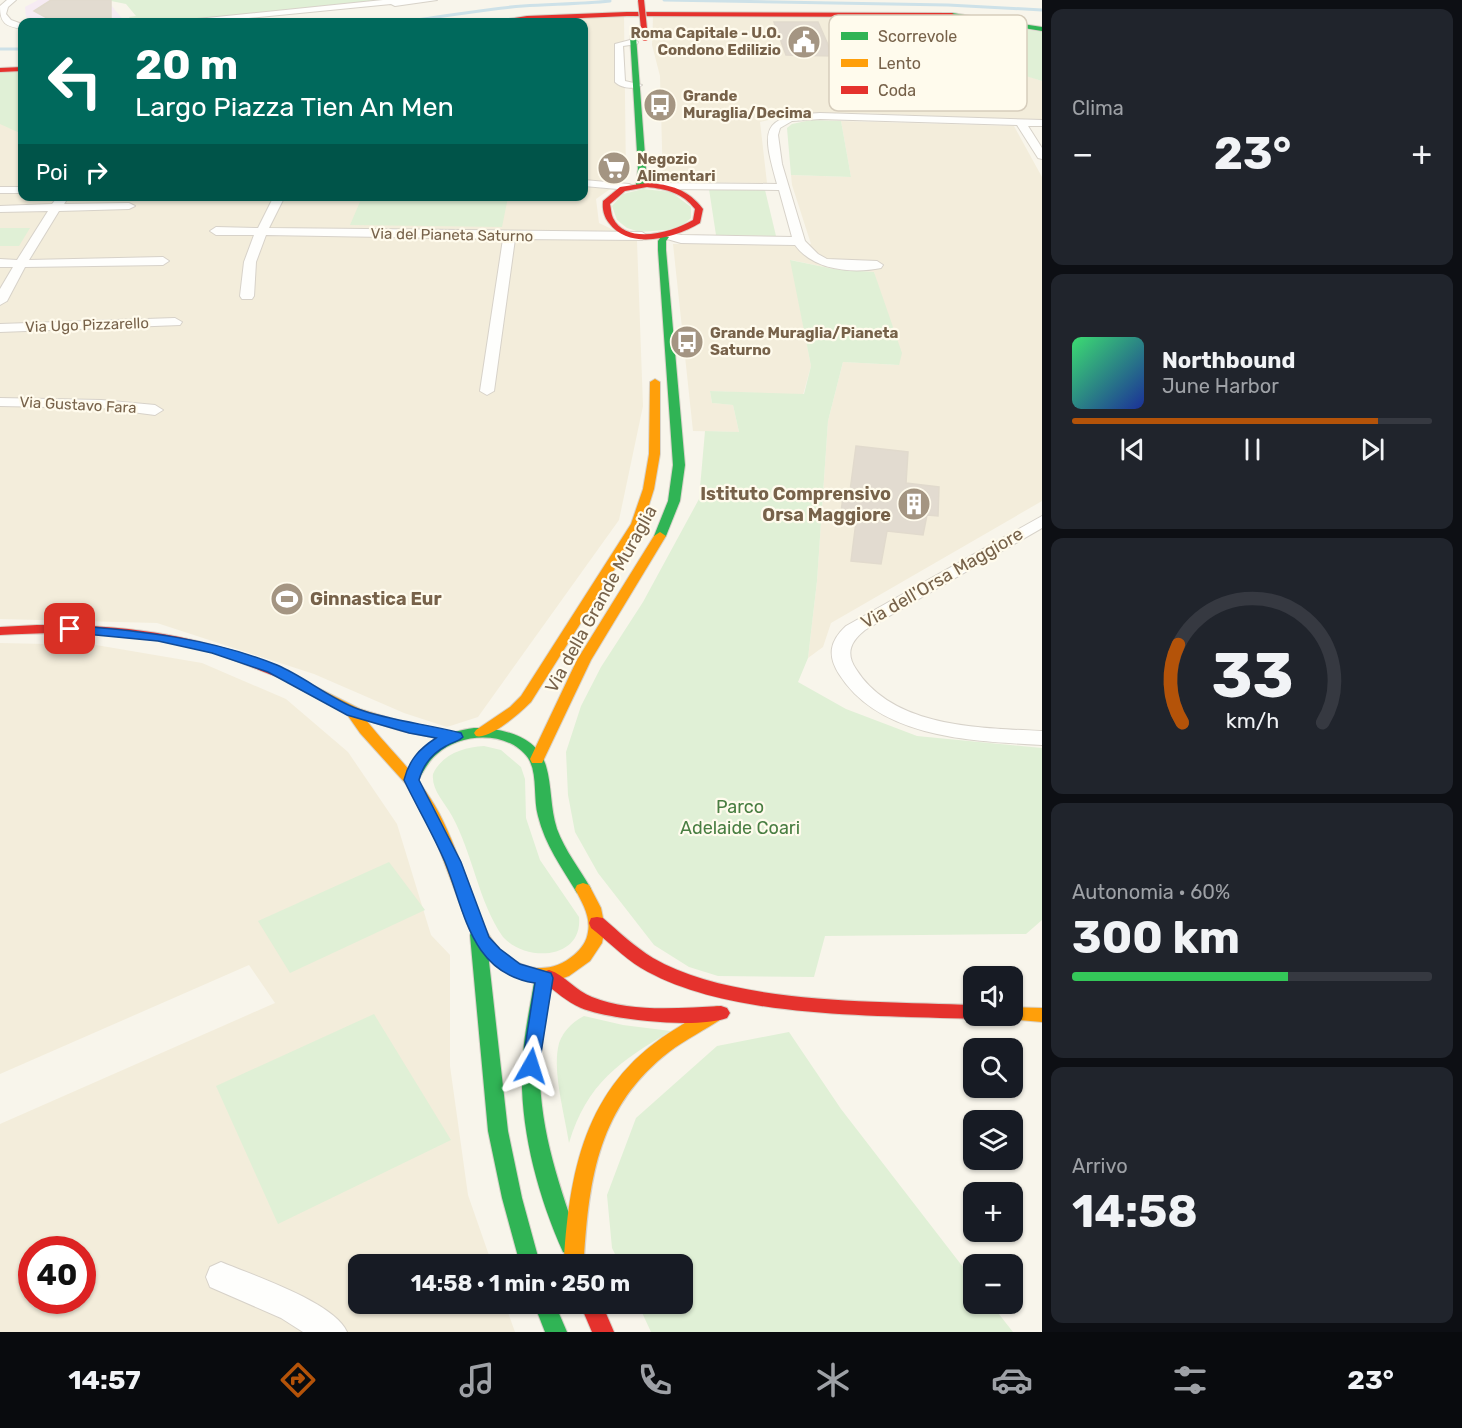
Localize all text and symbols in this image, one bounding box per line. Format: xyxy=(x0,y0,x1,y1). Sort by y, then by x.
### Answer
legend xyxy=(829,15,1027,111)
place label: Roma Capitale - U.O. Condono Edilizio xyxy=(630,24,781,59)
public building icon: Roma Capitale - U.O. Condono Edilizio xyxy=(786,24,822,60)
text: Scorrevole xyxy=(878,27,957,46)
text: 20 m xyxy=(135,40,238,90)
icon: left xyxy=(36,42,114,120)
text: Lento xyxy=(878,54,921,73)
text: Coda xyxy=(878,81,916,100)
bus stop icon: Grande Muraglia/Decima xyxy=(642,87,678,123)
place label: Grande Muraglia/Decima xyxy=(683,87,812,122)
text: Largo Piazza Tien An Men xyxy=(135,91,454,123)
text: Clima xyxy=(1072,96,1124,120)
text: 23° xyxy=(1214,127,1291,180)
text: − xyxy=(1072,134,1093,173)
text: + xyxy=(1411,134,1432,173)
supermarket icon: Negozio Alimentari xyxy=(596,150,632,186)
place label: Negozio Alimentari xyxy=(637,150,716,185)
icon: right xyxy=(80,156,113,189)
text: Poi xyxy=(36,159,68,186)
street label: Via del Pianeta Saturno xyxy=(371,225,533,245)
street label: Via Ugo Pizzarello xyxy=(25,314,149,336)
bus stop icon: Grande Muraglia/Pianeta Saturno xyxy=(669,324,705,360)
place label: Grande Muraglia/Pianeta Saturno xyxy=(710,324,899,359)
text: Northbound xyxy=(1162,347,1295,374)
text: June Harbor xyxy=(1162,374,1279,398)
street label: Via Gustavo Fara xyxy=(19,393,137,417)
icon: previous xyxy=(1116,433,1149,466)
icon: pause xyxy=(1236,433,1269,466)
icon: next xyxy=(1356,433,1389,466)
place label: Istituto Comprensivo Orsa Maggiore xyxy=(700,483,891,526)
building icon: Istituto Comprensivo Orsa Maggiore xyxy=(896,486,932,522)
street label: Via della Grande Muraglia xyxy=(540,502,662,696)
street label: Via dell'Orsa Maggiore xyxy=(857,523,1027,633)
sports icon: Ginnastica Eur xyxy=(269,581,305,617)
place label: Ginnastica Eur xyxy=(310,588,442,610)
pin xyxy=(44,603,95,654)
icon: arrive xyxy=(53,612,86,645)
text: 33 xyxy=(1211,639,1293,713)
text: km/h xyxy=(1225,708,1279,733)
park label: Parco Adelaide Coari xyxy=(680,796,800,839)
text: Autonomia · 60% xyxy=(1072,880,1230,904)
text: 300 km xyxy=(1072,911,1240,964)
map controls xyxy=(963,966,1023,1314)
button: sound xyxy=(963,966,1023,1026)
position arrow xyxy=(499,1034,563,1098)
button: search xyxy=(963,1038,1023,1098)
button: layers xyxy=(963,1110,1023,1170)
text: Arrivo xyxy=(1072,1154,1128,1178)
button: + xyxy=(963,1182,1023,1242)
text: 14:58 xyxy=(1072,1185,1198,1238)
speed limit sign: 40 xyxy=(18,1236,96,1314)
button: − xyxy=(963,1254,1023,1314)
text: 14:58 · 1 min · 250 m xyxy=(411,1270,630,1297)
icon: directions xyxy=(277,1359,319,1401)
icon: music xyxy=(456,1359,498,1401)
icon: phone xyxy=(634,1359,676,1401)
icon: climate xyxy=(812,1359,854,1401)
icon: car xyxy=(991,1359,1033,1401)
icon: filters xyxy=(1169,1359,1211,1401)
text: 14:57 xyxy=(68,1364,141,1396)
text: 23° xyxy=(1347,1364,1394,1396)

